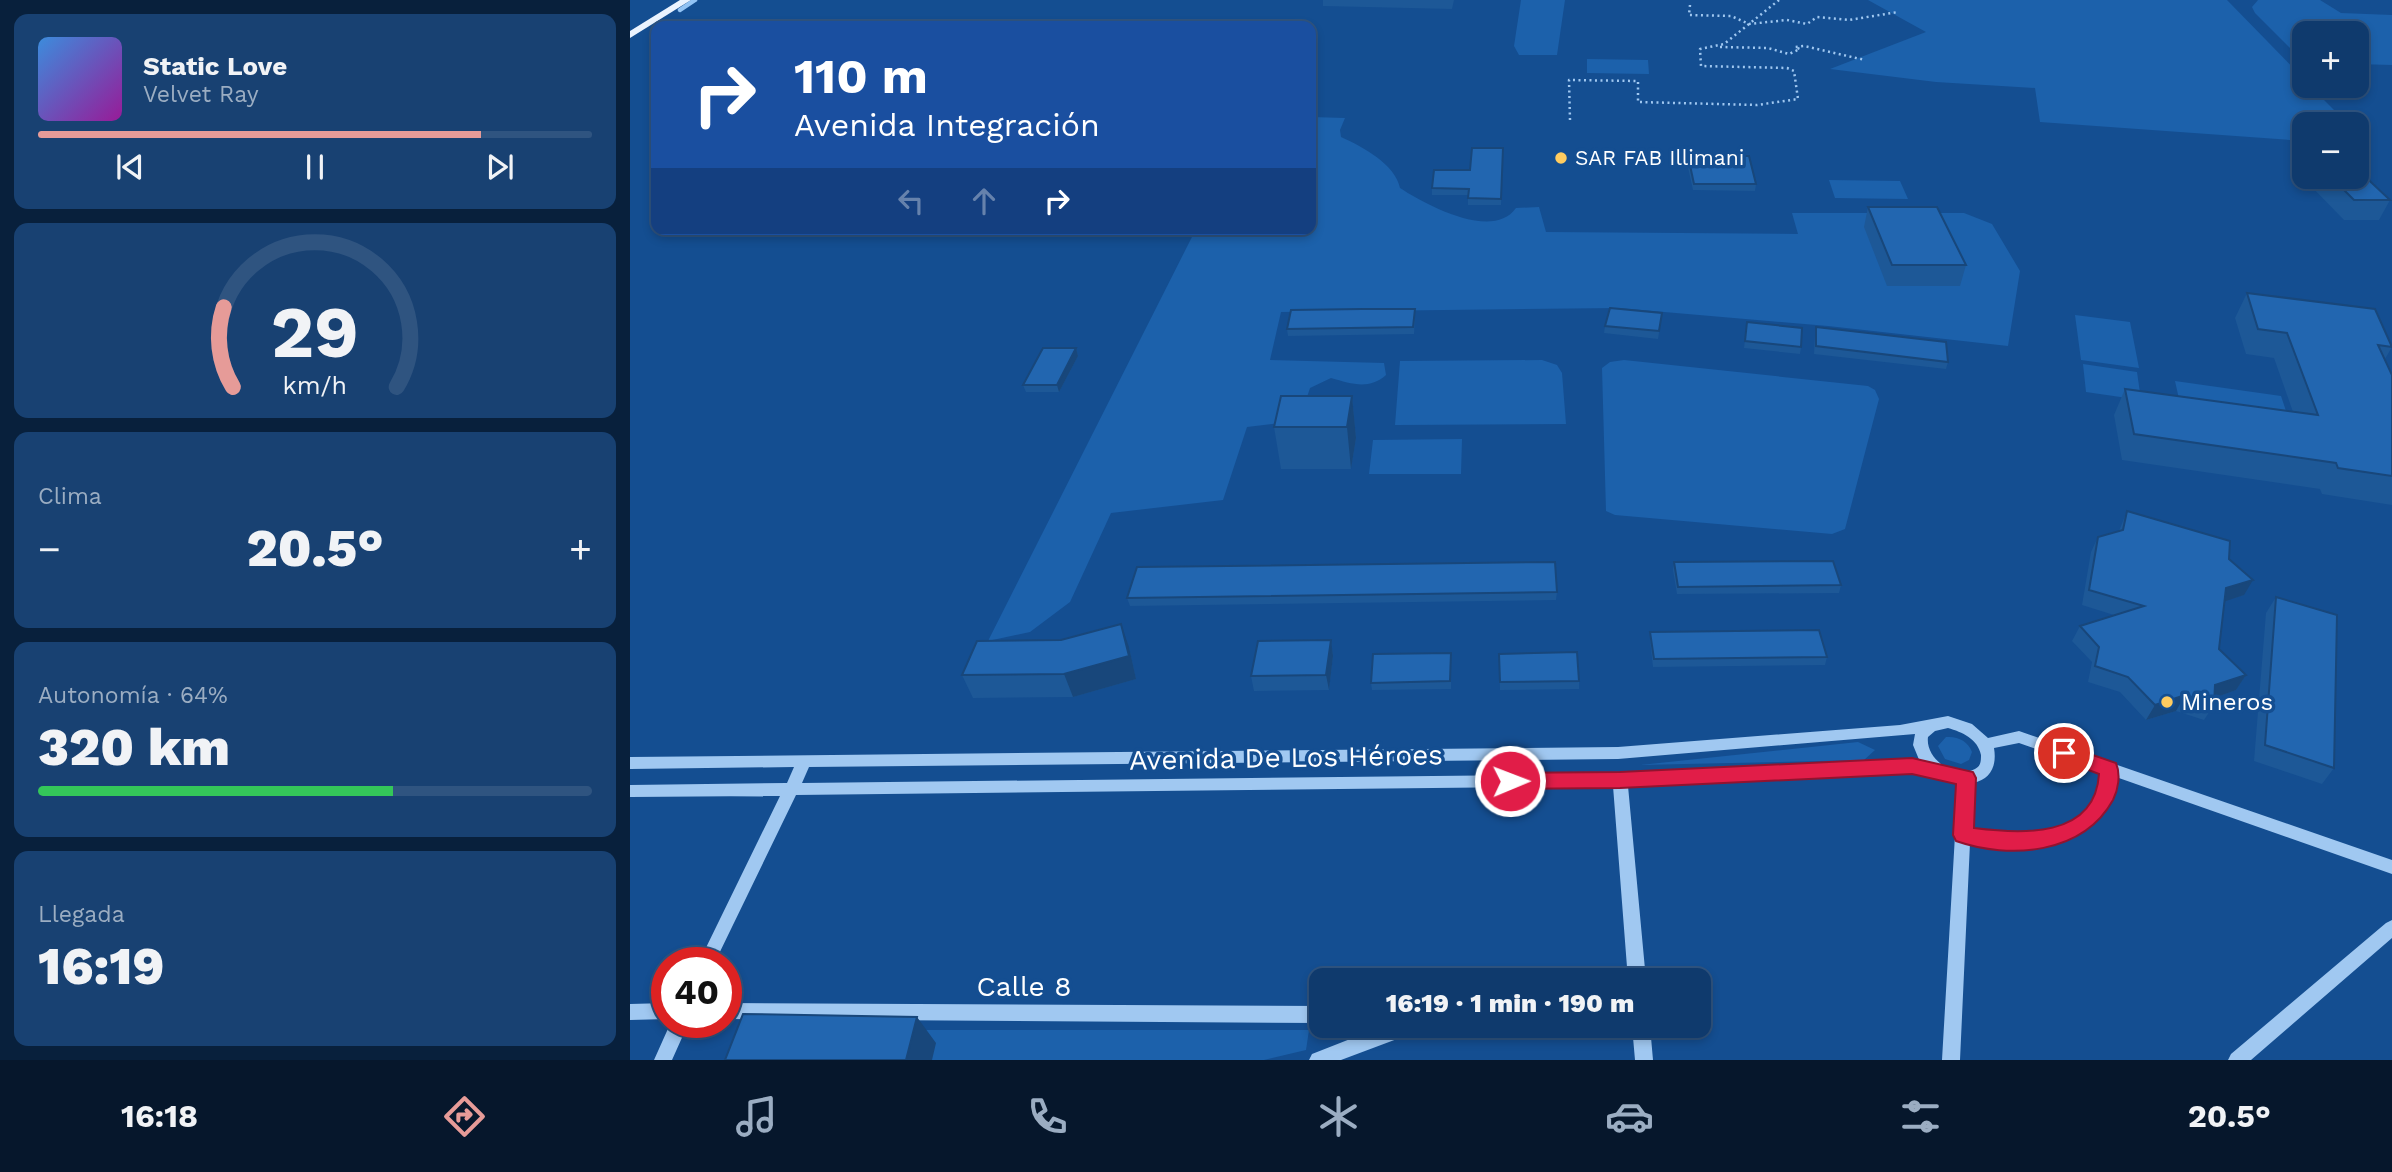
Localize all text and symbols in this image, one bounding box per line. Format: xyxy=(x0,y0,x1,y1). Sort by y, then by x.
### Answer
map controls xyxy=(2292,21,2369,189)
button: + xyxy=(2292,21,2369,98)
text: 110 m xyxy=(794,47,928,105)
icon: right xyxy=(679,49,770,140)
text: Static Love xyxy=(143,51,287,81)
text: Velvet Ray xyxy=(143,81,259,108)
text: Avenida Integración xyxy=(794,106,1100,144)
button: − xyxy=(2292,112,2369,189)
place label: SAR FAB Illimani xyxy=(1575,145,1744,170)
icon: previous xyxy=(111,148,149,186)
icon: pause xyxy=(296,148,334,186)
icon: next xyxy=(481,148,519,186)
marker: SAR FAB Illimani xyxy=(1553,150,1569,166)
icon: left xyxy=(892,182,930,220)
icon: ahead xyxy=(965,182,1003,220)
icon: right xyxy=(1038,182,1076,220)
text: 29 xyxy=(271,289,359,375)
text: km/h xyxy=(283,371,347,400)
text: Clima xyxy=(38,483,102,510)
text: 20.5° xyxy=(246,518,384,579)
text: − xyxy=(38,527,61,571)
text: + xyxy=(569,527,592,571)
text: Autonomía · 64% xyxy=(38,682,228,709)
place label: Mineros xyxy=(2181,688,2273,716)
marker: Mineros xyxy=(2159,694,2175,710)
text: 320 km xyxy=(38,717,230,778)
pin xyxy=(2034,723,2094,783)
icon: arrive xyxy=(2045,734,2083,772)
street label: Avenida De Los Héroes xyxy=(1129,738,1443,777)
position arrow xyxy=(1473,744,1547,818)
text: Llegada xyxy=(38,901,125,928)
text: 16:19 xyxy=(38,936,164,997)
speed limit sign: 40 xyxy=(651,947,742,1038)
street label: Calle 8 xyxy=(976,970,1072,1003)
text: 16:19 · 1 min · 190 m xyxy=(1386,988,1634,1018)
icon: directions xyxy=(440,1092,489,1141)
icon: music xyxy=(732,1092,781,1141)
icon: phone xyxy=(1023,1092,1072,1141)
icon: climate xyxy=(1314,1092,1363,1141)
icon: car xyxy=(1605,1092,1654,1141)
icon: filters xyxy=(1896,1092,1945,1141)
text: 16:18 xyxy=(121,1097,198,1135)
text: 20.5° xyxy=(2188,1097,2271,1135)

